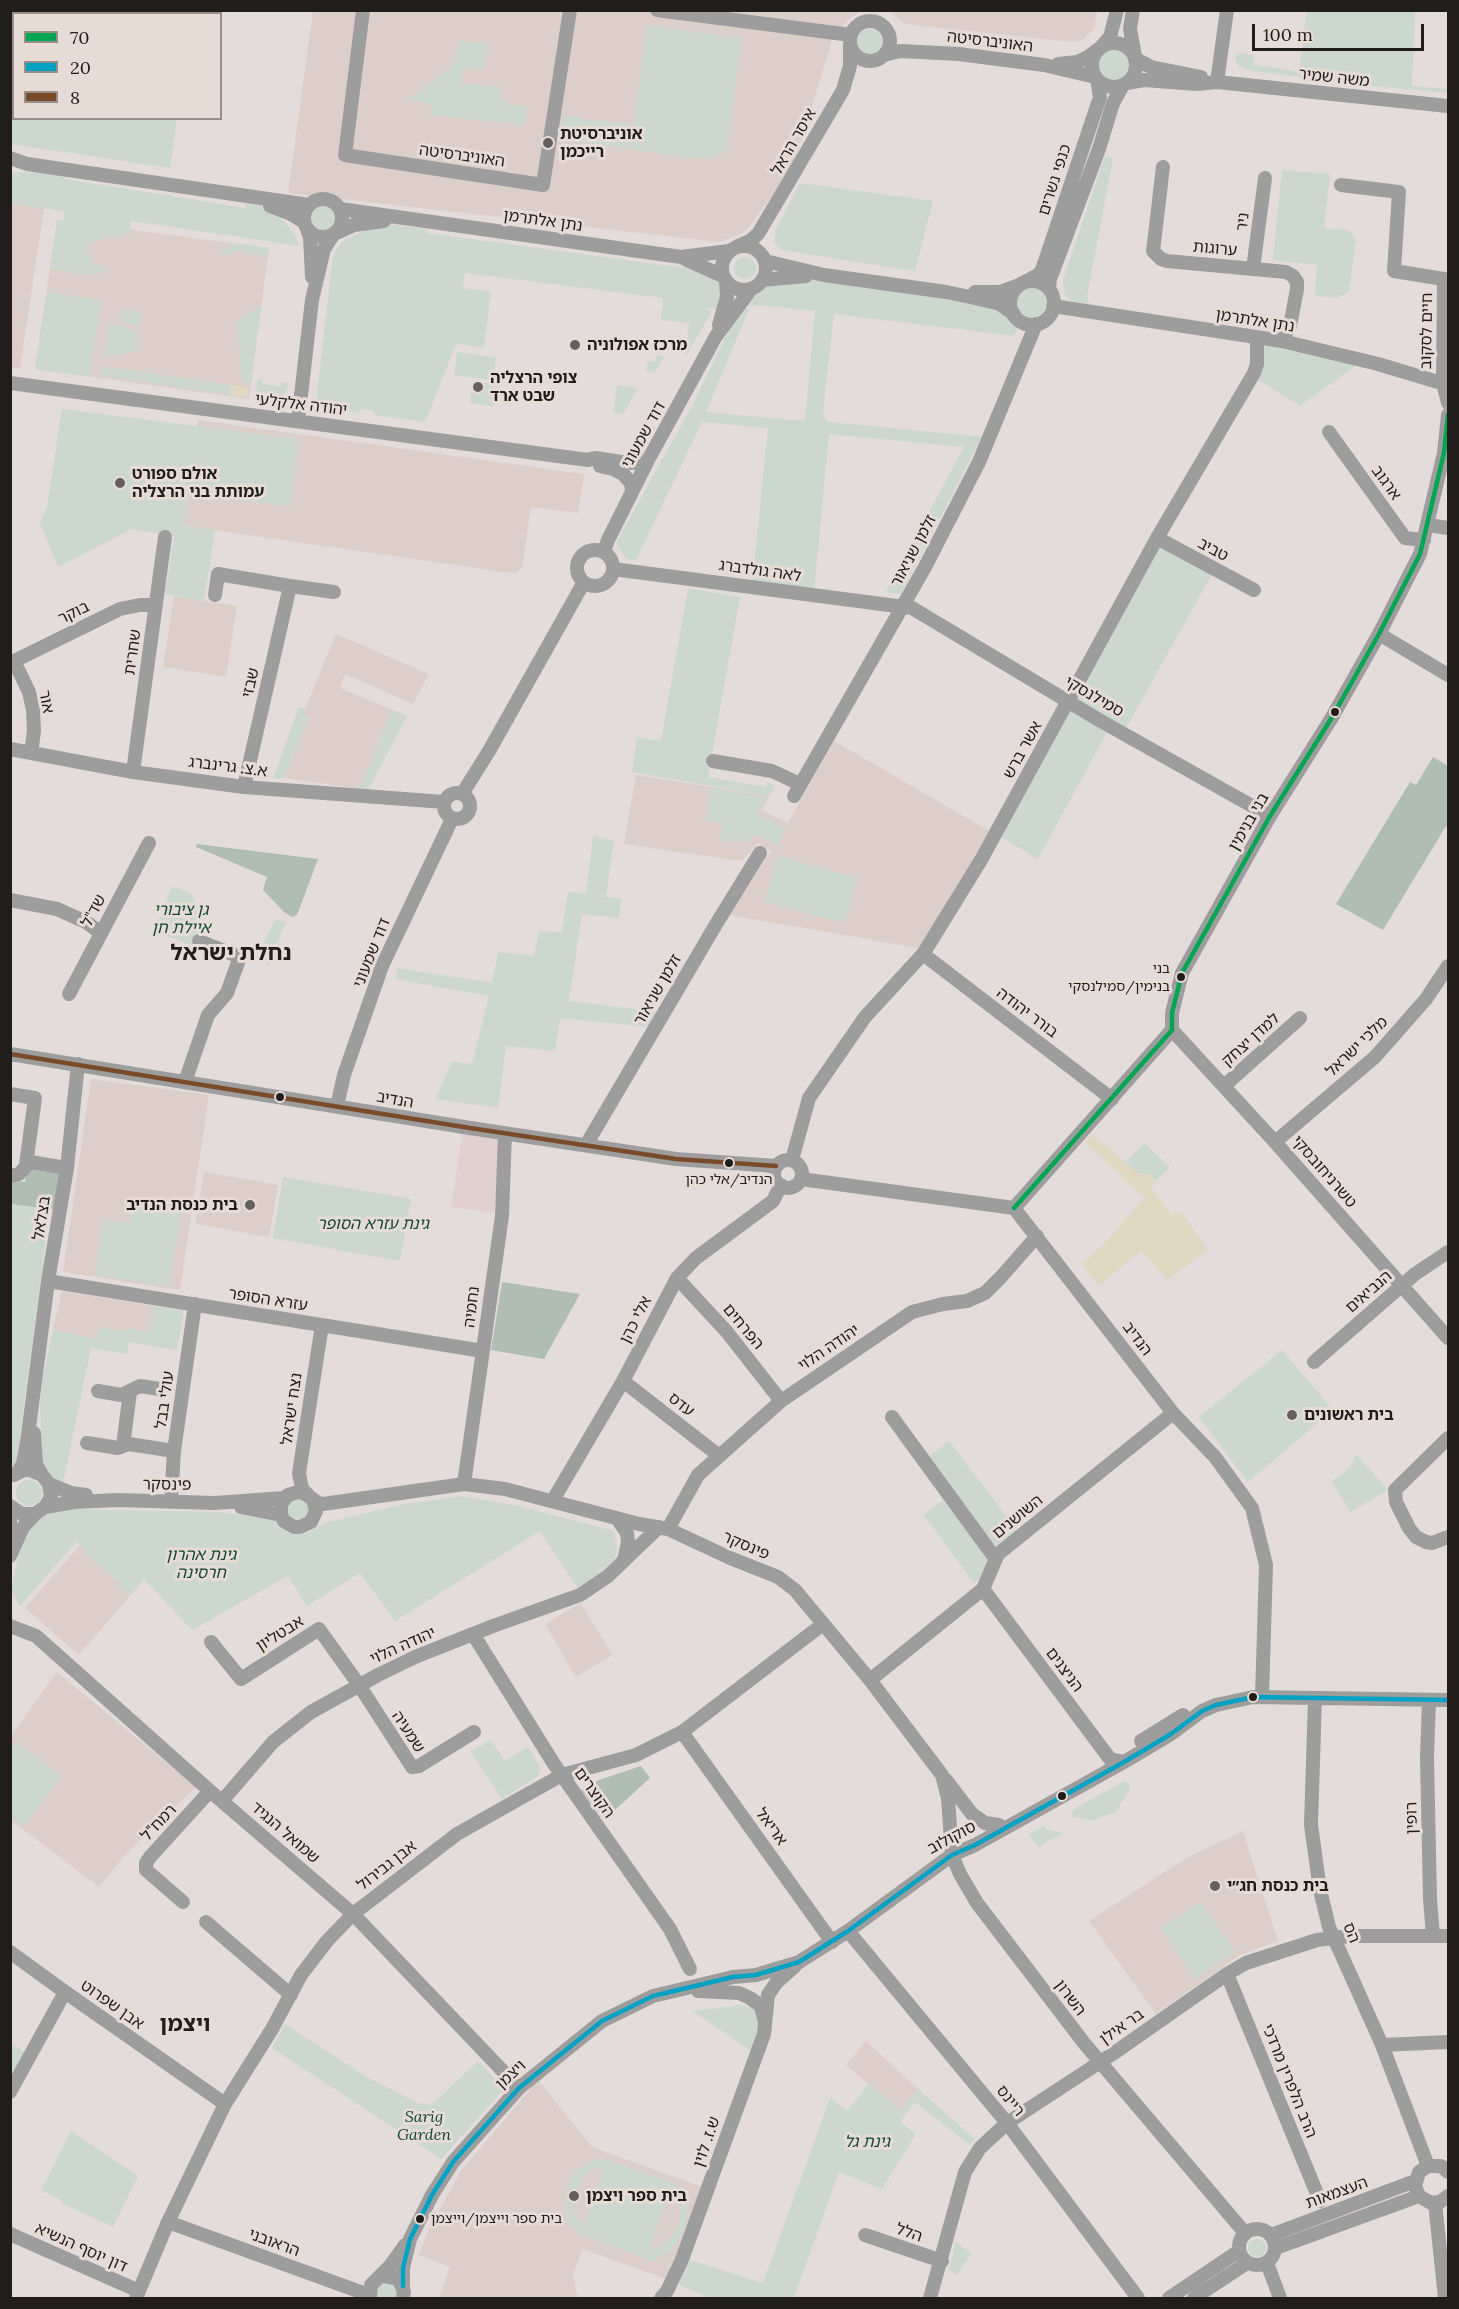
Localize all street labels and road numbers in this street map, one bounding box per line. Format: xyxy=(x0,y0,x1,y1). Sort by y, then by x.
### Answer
street label: האוניברסיטה xyxy=(946,27,1034,57)
street label: משה שמיר xyxy=(1297,65,1371,91)
street label: איסר הראל xyxy=(767,105,821,179)
street label: האוניברסיטה xyxy=(418,140,506,172)
street label: כנפי נשרים xyxy=(1034,142,1076,218)
street label: נתן אלתרמן xyxy=(502,206,584,236)
street label: ניר xyxy=(1232,212,1254,232)
street label: ערוגות xyxy=(1192,238,1238,260)
street label: חיים לסקוב xyxy=(1417,292,1437,370)
street label: נתן אלתרמן xyxy=(1214,305,1296,337)
street label: יהודה אלקלעי xyxy=(254,390,348,420)
street label: דוד שמעוני xyxy=(618,398,670,472)
street label: ארגוב xyxy=(1367,462,1405,504)
street label: זלמן שניאור xyxy=(887,512,941,590)
street label: טביב xyxy=(1194,534,1232,566)
street label: לאה גולדברג xyxy=(718,556,802,586)
street label: בוקר xyxy=(55,597,93,629)
street label: שחרית xyxy=(120,628,146,676)
street label: שבזי xyxy=(238,666,264,700)
street label: סמילנסקי xyxy=(1061,672,1127,722)
street label: אור xyxy=(34,689,58,715)
street label: אשר ברש xyxy=(999,718,1047,782)
street label: א.צ. גרינברג xyxy=(187,753,269,781)
street label: בני בנימין xyxy=(1225,789,1273,855)
street label: שד"ל xyxy=(77,891,111,931)
street label: דוד שמעוני xyxy=(349,915,395,991)
street label: זלמן שניאור xyxy=(630,951,686,1029)
street label: בורר יהודה xyxy=(992,984,1062,1042)
street label: למדן יצחק xyxy=(1218,1009,1284,1071)
street label: מלכי ישראל xyxy=(1322,1013,1392,1081)
street label: הנדיב xyxy=(375,1087,415,1113)
street label: טשרניחובסקי xyxy=(1287,1132,1361,1212)
street label: בצלאל xyxy=(29,1194,55,1242)
street label: הנביאים xyxy=(1342,1267,1396,1317)
street label: עזרא הסופר xyxy=(227,1284,309,1316)
street label: נחמיה xyxy=(460,1285,484,1329)
street label: אלי כהן xyxy=(616,1293,656,1347)
street label: הפרחים xyxy=(718,1300,768,1354)
street label: הנדיב xyxy=(1118,1318,1156,1360)
street label: יהודה הלוי xyxy=(795,1321,863,1375)
street label: עולי בבל xyxy=(151,1370,179,1430)
street label: נצח ישראל xyxy=(277,1372,307,1446)
street label: עדס xyxy=(664,1389,698,1421)
street label: פינסקר xyxy=(142,1475,192,1495)
street label: השושנים xyxy=(989,1491,1047,1543)
street label: פינסקר xyxy=(720,1528,772,1564)
street label: אבטליון xyxy=(253,1612,307,1656)
street label: יהודה הלוי xyxy=(367,1623,439,1669)
street label: הניצנים xyxy=(1041,1644,1087,1696)
street label: שמעיה xyxy=(387,1707,429,1757)
street label: הקוצרים xyxy=(570,1764,618,1822)
street label: שמואל הנגיד xyxy=(247,1798,323,1868)
street label: רמח"ל xyxy=(137,1801,181,1845)
street label: רופין xyxy=(1402,1802,1422,1834)
street label: אריאל xyxy=(751,1805,791,1849)
street label: סוקולוב xyxy=(924,1817,980,1859)
street label: אבן גבירול xyxy=(354,1837,420,1895)
street label: הס xyxy=(1338,1920,1364,1946)
street label: אבן שפרוט xyxy=(77,1976,147,2034)
street label: השרון xyxy=(1050,1976,1090,2020)
street label: בר אילן xyxy=(1096,2005,1148,2049)
street label: הרב הלפרין מרדכי xyxy=(1257,2021,1321,2141)
street label: ויצמן xyxy=(492,2056,530,2094)
street label: ריינס xyxy=(992,2082,1028,2120)
street label: ש.ז. לוין xyxy=(689,2114,725,2170)
street label: העצמאות xyxy=(1303,2173,1371,2213)
street label: דון יוסף הנשיא xyxy=(32,2219,130,2277)
street label: הלל xyxy=(893,2220,925,2246)
street label: הראובני xyxy=(246,2225,302,2261)

